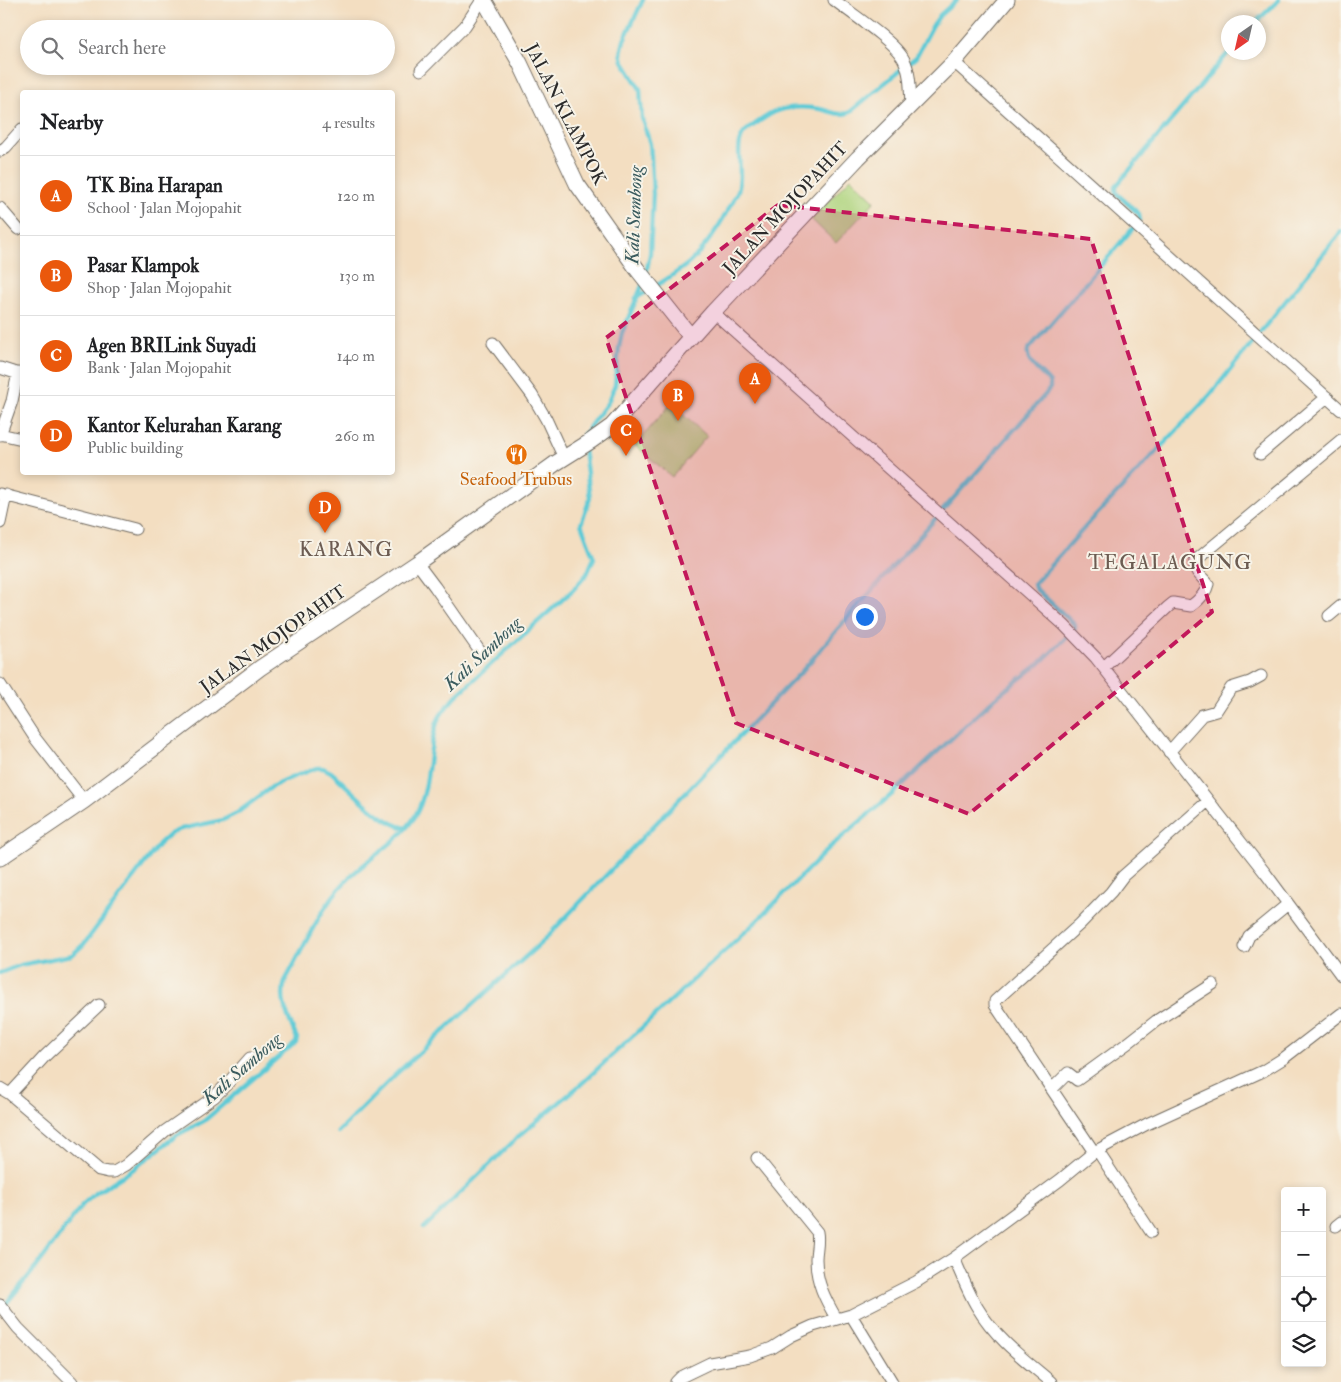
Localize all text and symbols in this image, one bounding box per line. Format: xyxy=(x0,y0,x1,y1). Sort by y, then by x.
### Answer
north arrow xyxy=(1221,15,1266,60)
search box xyxy=(20,20,395,75)
icon: search xyxy=(38,34,66,62)
text: Search here xyxy=(78,36,166,60)
street label: JALAN KLAMPOK xyxy=(519,39,611,189)
text: Nearby xyxy=(40,109,103,136)
text: 4 results xyxy=(322,113,375,133)
street label: JALAN MOJOPAHIT xyxy=(717,137,853,280)
water label: Kali Sambong xyxy=(620,164,648,266)
text: TK Bina Harapan xyxy=(87,174,223,198)
text: A xyxy=(51,186,61,206)
text: 120 m xyxy=(337,186,375,206)
text: School · Jalan Mojopahit xyxy=(87,198,242,218)
text: Pasar Klampok xyxy=(87,254,199,278)
text: B xyxy=(51,266,61,286)
text: 130 m xyxy=(339,266,375,286)
text: Shop · Jalan Mojopahit xyxy=(87,278,232,298)
text: Agen BRILink Suyadi xyxy=(87,334,256,358)
text: C xyxy=(50,346,62,366)
text: 140 m xyxy=(337,346,375,366)
text: Bank · Jalan Mojopahit xyxy=(87,358,232,378)
pin: A xyxy=(739,363,771,404)
pin: B xyxy=(662,380,694,421)
text: Kantor Kelurahan Karang xyxy=(87,414,281,438)
pin: C xyxy=(610,415,642,456)
text: D xyxy=(49,426,63,446)
text: 260 m xyxy=(335,426,375,446)
text: Public building xyxy=(87,438,183,458)
restaurant icon: Seafood Trubus xyxy=(504,442,528,466)
place label: Seafood Trubus xyxy=(460,468,572,491)
pin: D xyxy=(309,492,341,533)
district label: KARANG xyxy=(299,537,393,562)
district label: TEGALAGUNG xyxy=(1088,550,1252,575)
street label: JALAN MOJOPAHIT xyxy=(195,580,351,699)
your location xyxy=(852,604,878,630)
water label: Kali Sambong xyxy=(438,611,528,697)
water label: Kali Sambong xyxy=(196,1027,287,1111)
map controls xyxy=(1281,1187,1326,1367)
button: + xyxy=(1281,1187,1326,1232)
button: − xyxy=(1281,1232,1326,1277)
button: locate xyxy=(1281,1277,1326,1322)
button: layers xyxy=(1281,1322,1326,1367)

